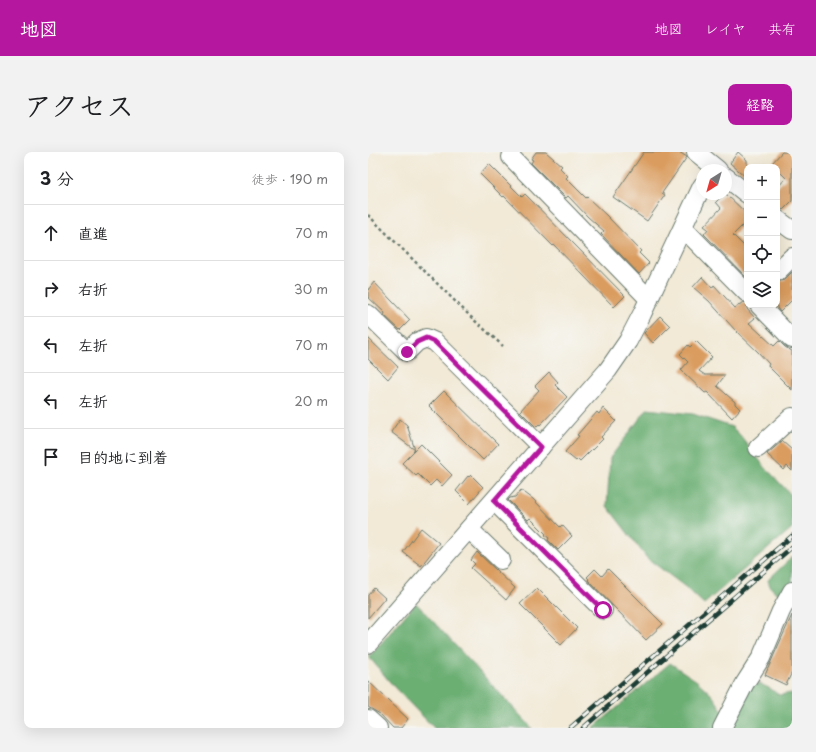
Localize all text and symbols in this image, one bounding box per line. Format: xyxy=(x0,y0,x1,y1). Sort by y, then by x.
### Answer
text: 地図 xyxy=(20,14,58,42)
text: 地図 xyxy=(655,18,683,39)
text: レイヤ xyxy=(705,18,746,39)
text: 共有 xyxy=(768,18,796,39)
text: アクセス xyxy=(24,83,134,126)
button: 経路 xyxy=(728,84,792,125)
north arrow xyxy=(696,164,732,200)
map controls xyxy=(744,164,780,308)
button: + xyxy=(744,164,780,200)
text: 3 分 xyxy=(40,165,74,191)
text: 徒歩 · 190 m xyxy=(252,169,328,188)
button: − xyxy=(744,200,780,236)
text: 直進 xyxy=(78,221,108,244)
icon: ahead xyxy=(40,222,62,244)
text: 70 m xyxy=(295,223,328,242)
button: locate xyxy=(744,236,780,272)
button: layers xyxy=(744,272,780,308)
text: 右折 xyxy=(78,277,108,300)
icon: right xyxy=(40,278,62,300)
text: 30 m xyxy=(294,279,328,298)
text: 左折 xyxy=(78,333,108,356)
icon: left xyxy=(40,334,62,356)
text: 70 m xyxy=(295,335,328,354)
route end xyxy=(398,343,416,361)
text: 左折 xyxy=(78,389,108,412)
icon: left xyxy=(40,390,62,412)
text: 20 m xyxy=(294,391,328,410)
text: 目的地に到着 xyxy=(78,445,168,468)
icon: arrive xyxy=(40,446,62,468)
route start xyxy=(594,601,612,619)

